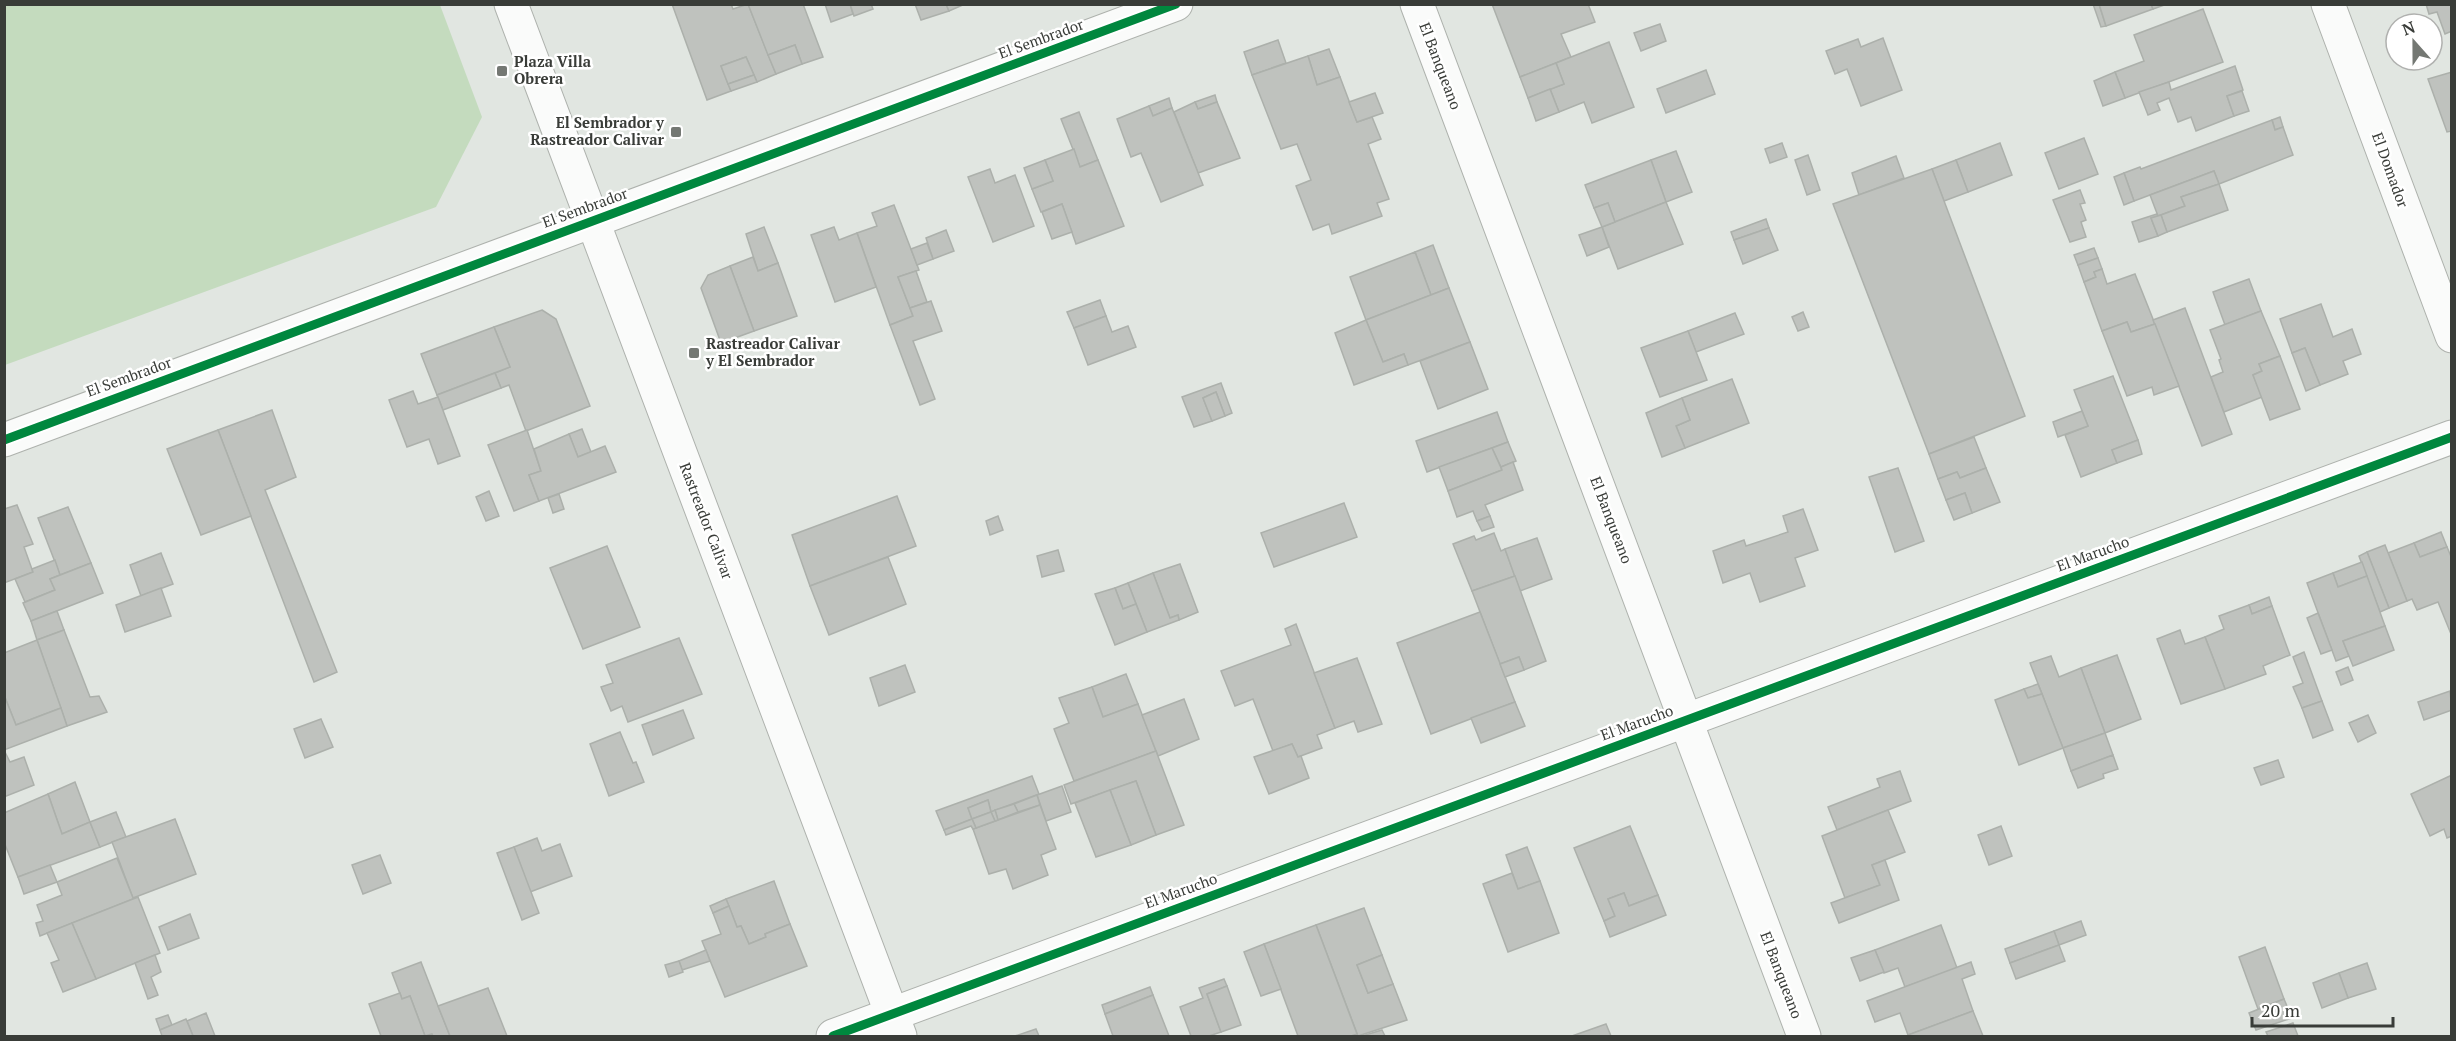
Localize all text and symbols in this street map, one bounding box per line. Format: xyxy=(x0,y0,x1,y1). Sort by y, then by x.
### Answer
north arrow xyxy=(2384,12,2444,72)
street label: El Sembrador xyxy=(995,13,1086,63)
text: N xyxy=(2399,16,2418,40)
street label: El Banqueano xyxy=(1415,19,1467,112)
place label: Plaza Villa Obrera xyxy=(514,51,592,88)
marker: Plaza Villa Obrera xyxy=(495,64,509,78)
place label: El Sembrador y Rastreador Calivar xyxy=(530,112,665,149)
marker: El Sembrador y Rastreador Calivar xyxy=(669,125,683,139)
street label: El Domador xyxy=(2368,129,2414,210)
street label: El Sembrador xyxy=(539,182,630,232)
place label: Rastreador Calivar y El Sembrador xyxy=(705,333,840,370)
marker: Rastreador Calivar y El Sembrador xyxy=(687,346,701,360)
street label: El Sembrador xyxy=(83,351,174,401)
street label: Rastreador Calivar xyxy=(676,459,738,582)
street label: El Banqueano xyxy=(1586,473,1638,566)
street label: El Marucho xyxy=(2054,531,2132,575)
street label: El Marucho xyxy=(1598,700,1676,744)
street label: El Marucho xyxy=(1142,868,1220,912)
street label: El Banqueano xyxy=(1756,928,1808,1021)
scale bar xyxy=(2252,990,2393,1028)
text: 20 m xyxy=(2261,998,2301,1022)

